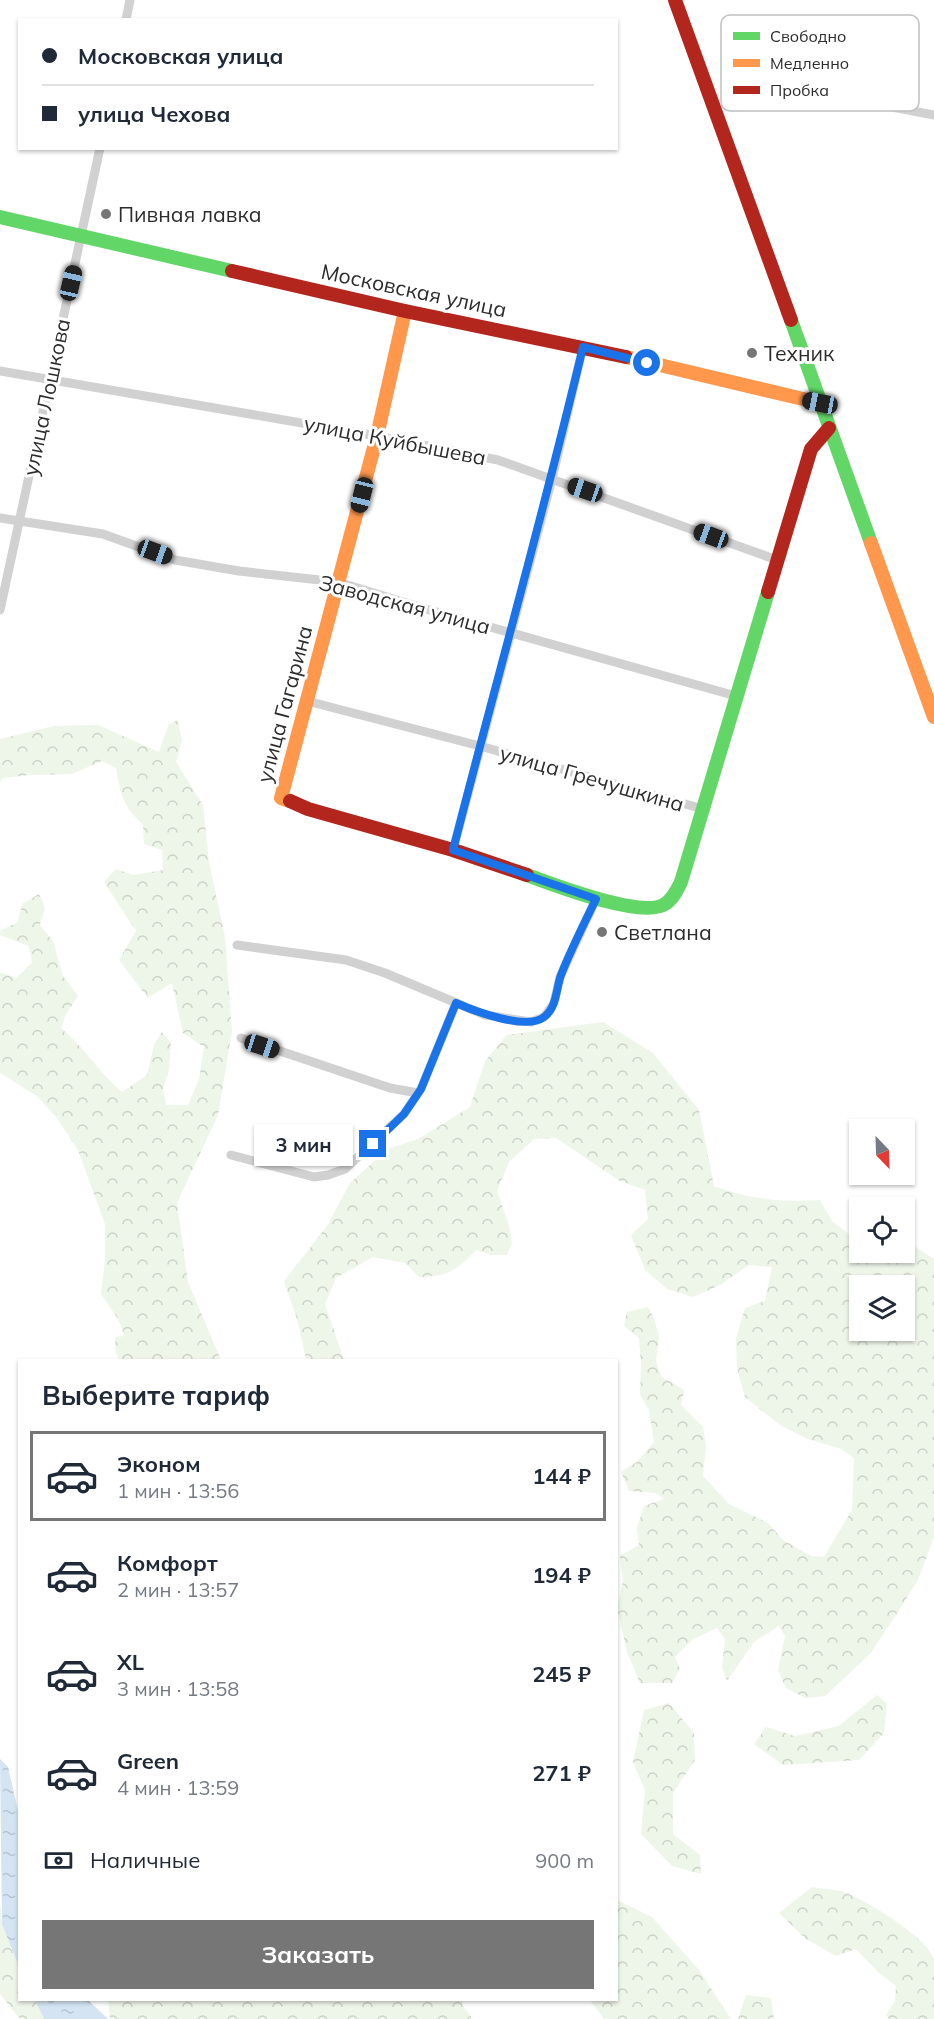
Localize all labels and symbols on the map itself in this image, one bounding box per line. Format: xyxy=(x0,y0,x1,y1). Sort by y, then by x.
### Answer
legend xyxy=(721,15,919,111)
text: Свободно xyxy=(770,26,846,46)
text: Медленно xyxy=(770,53,849,73)
text: Пробка xyxy=(770,80,829,100)
place label: Пивная лавка xyxy=(118,201,262,227)
marker: Пивная лавка xyxy=(99,207,113,221)
street label: Московская улица xyxy=(319,258,509,322)
car xyxy=(58,263,84,303)
street label: улица Лошкова xyxy=(17,316,75,478)
place label: Техник xyxy=(764,340,835,366)
marker: Техник xyxy=(745,346,759,360)
route start xyxy=(633,349,660,376)
car xyxy=(801,391,839,415)
street label: улица Куйбышева xyxy=(302,410,488,470)
car xyxy=(349,475,375,515)
car xyxy=(565,476,605,504)
car xyxy=(691,521,731,551)
car xyxy=(135,537,175,567)
street label: Заводская улица xyxy=(317,569,493,639)
street label: улица Гагарина xyxy=(251,623,317,785)
street label: улица Гречушкина xyxy=(497,739,687,817)
place label: Светлана xyxy=(614,919,712,945)
marker: Светлана xyxy=(595,925,609,939)
car xyxy=(242,1032,282,1060)
north arrow xyxy=(849,1119,915,1185)
callout: 3 мин xyxy=(253,1123,352,1165)
route end xyxy=(359,1130,386,1157)

